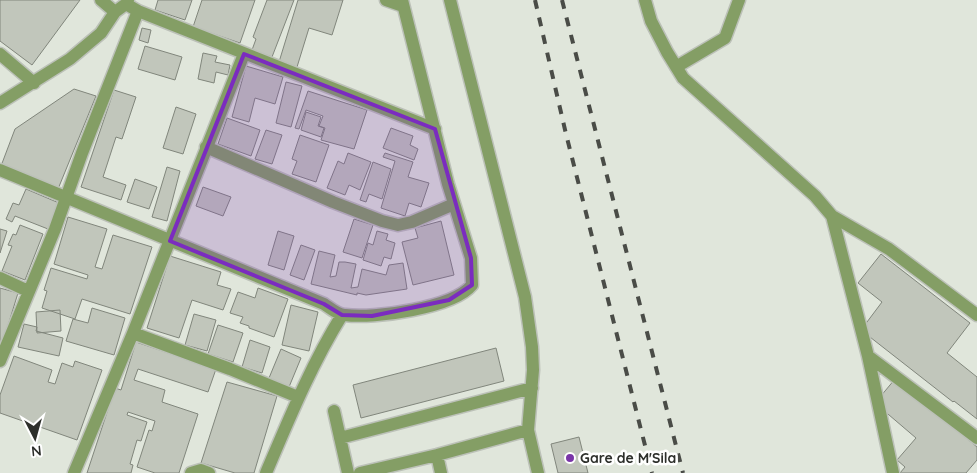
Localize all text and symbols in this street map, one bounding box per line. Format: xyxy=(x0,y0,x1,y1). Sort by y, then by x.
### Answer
north arrow xyxy=(10,413,60,463)
text: N xyxy=(30,441,42,460)
place label: Gare de M'Sila xyxy=(580,449,676,467)
marker: Gare de M'Sila xyxy=(564,452,576,464)

